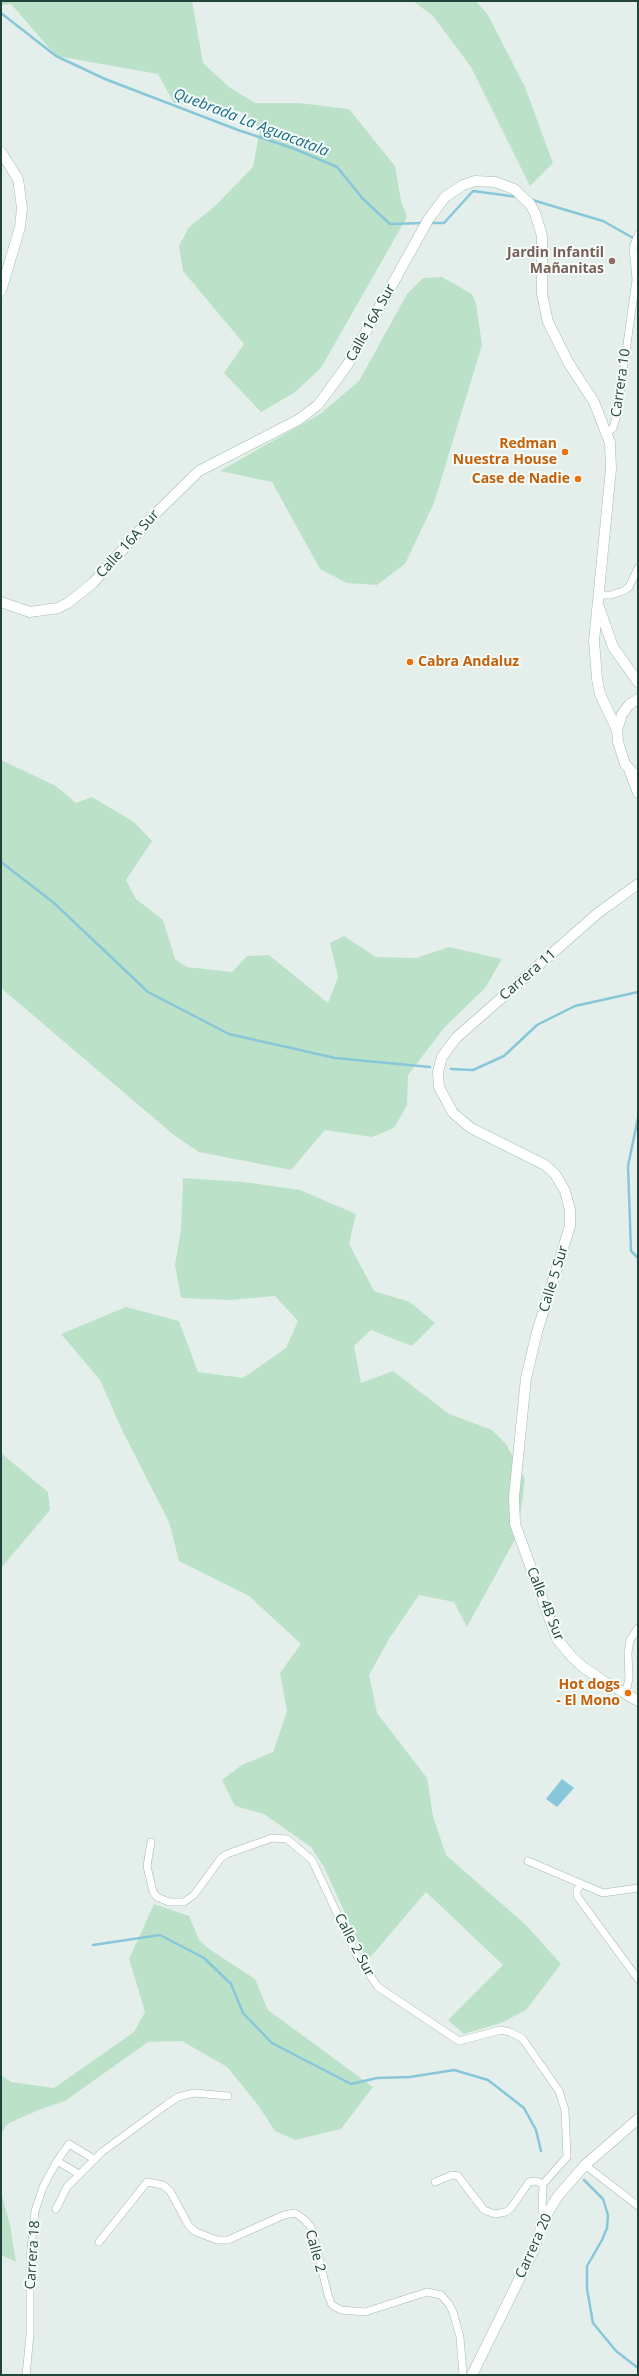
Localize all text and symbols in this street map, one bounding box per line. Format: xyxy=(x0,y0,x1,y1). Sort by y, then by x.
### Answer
water label: Quebrada La Aguacatala xyxy=(171,85,331,161)
place label: Jardin Infantil Mañanitas xyxy=(507,245,604,278)
marker: Jardin Infantil Mañanitas xyxy=(607,256,617,266)
street label: Calle 16A Sur xyxy=(343,281,399,365)
street label: Carrera 10 xyxy=(608,348,634,418)
place label: Redman Nuestra House xyxy=(453,436,557,468)
marker: Redman Nuestra House xyxy=(560,447,570,457)
place label: Case de Nadie xyxy=(472,471,570,487)
marker: Case de Nadie xyxy=(573,474,583,484)
street label: Calle 16A Sur xyxy=(93,507,163,581)
place label: Cabra Andaluz xyxy=(418,654,519,670)
marker: Cabra Andaluz xyxy=(405,657,415,667)
street label: Carrera 11 xyxy=(496,946,560,1004)
street label: Calle 5 Sur xyxy=(536,1244,572,1314)
street label: Calle 4B Sur xyxy=(523,1565,567,1643)
place label: Hot dogs - El Mono xyxy=(556,1677,620,1710)
marker: Hot dogs - El Mono xyxy=(623,1688,633,1698)
street label: Calle 2 Sur xyxy=(330,1911,378,1979)
street label: Carrera 20 xyxy=(512,2211,556,2281)
street label: Carrera 18 xyxy=(22,2220,44,2290)
street label: Calle 2 xyxy=(301,2228,329,2274)

